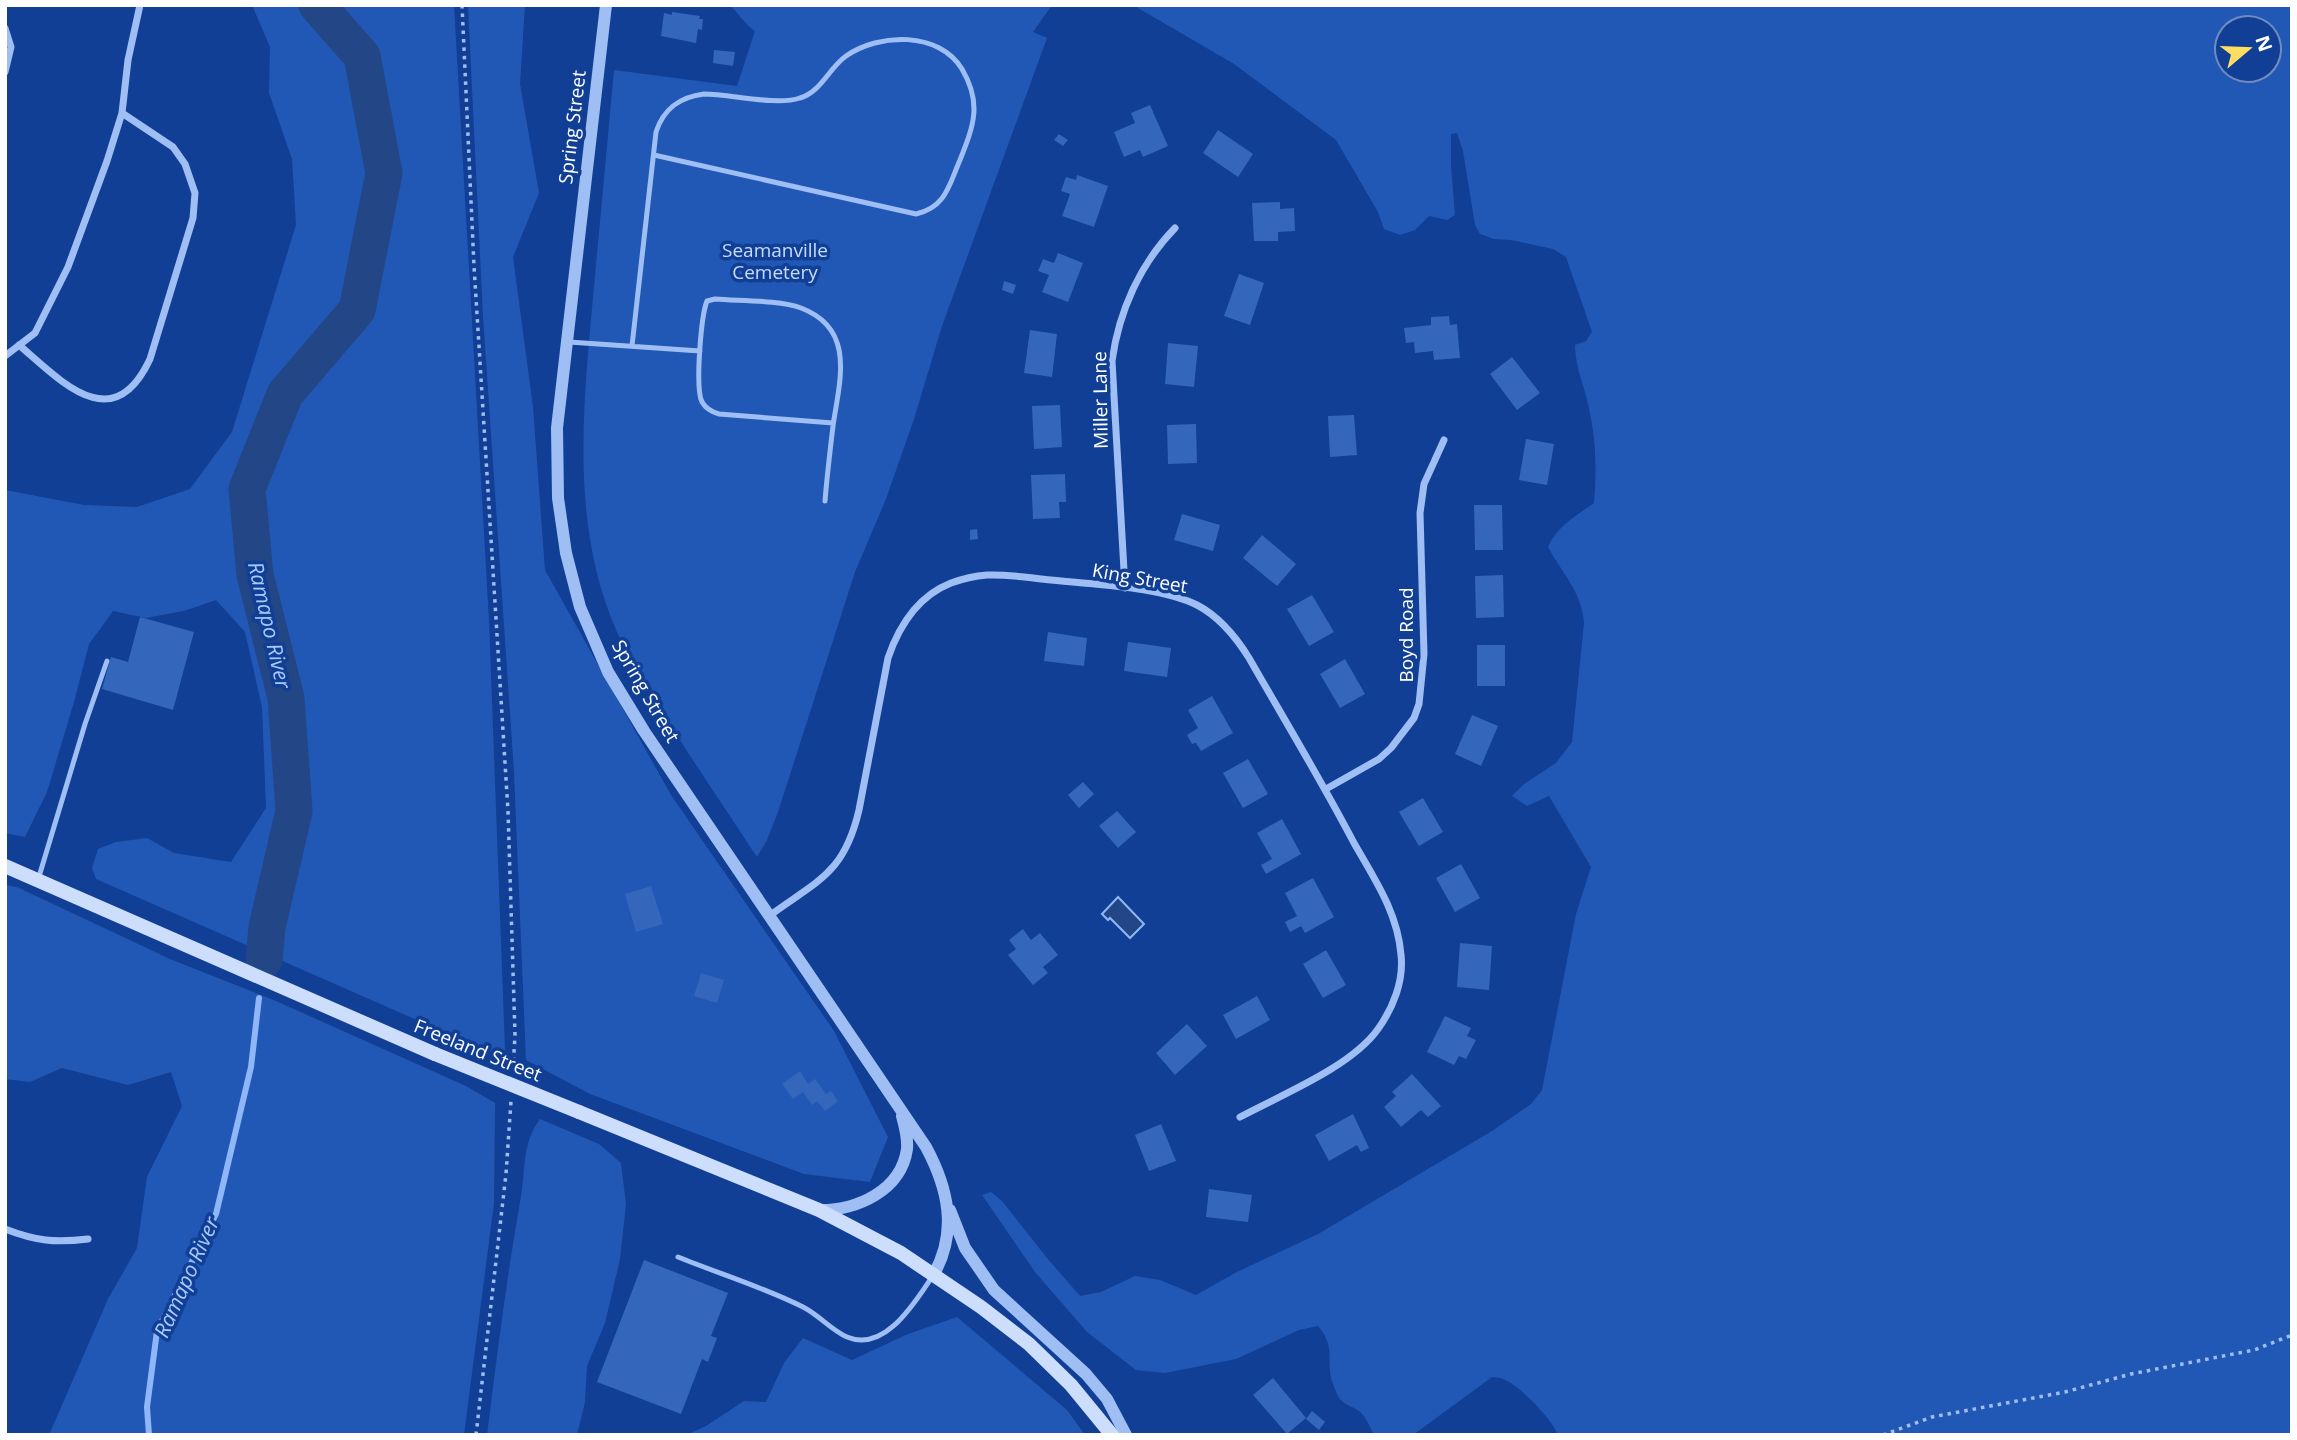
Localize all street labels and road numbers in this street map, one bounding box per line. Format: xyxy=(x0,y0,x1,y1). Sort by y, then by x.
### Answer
street label: Spring Street xyxy=(552,68,592,185)
street label: Miller Lane xyxy=(1086,351,1114,449)
street label: King Street xyxy=(1090,557,1190,599)
street label: Boyd Road xyxy=(1393,587,1419,683)
street label: Spring Street xyxy=(606,635,686,747)
street label: Freeland Street xyxy=(410,1013,546,1088)

